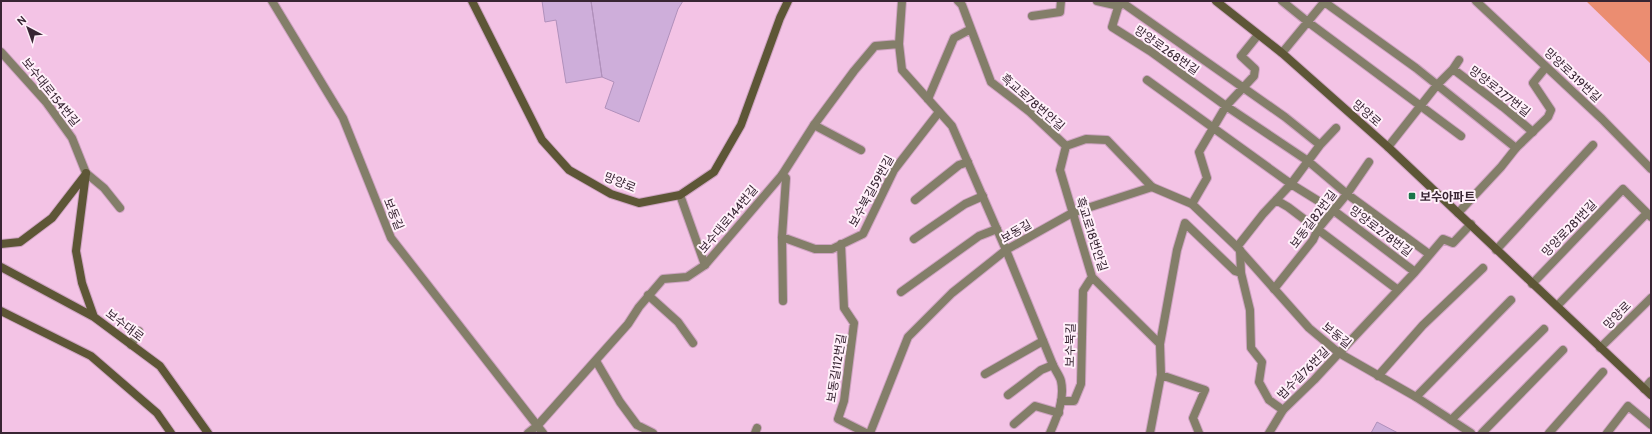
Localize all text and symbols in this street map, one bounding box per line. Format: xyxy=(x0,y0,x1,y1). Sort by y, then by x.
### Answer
north arrow xyxy=(8,8,48,48)
text: N xyxy=(14,13,29,28)
street label: 망양로268번길 xyxy=(1132,22,1202,78)
street label: 망양로319번길 xyxy=(1541,45,1605,105)
street label: 보수대로154번길 xyxy=(19,55,83,129)
street label: 망양로277번길 xyxy=(1466,62,1534,120)
street label: 흑교로78번안길 xyxy=(998,70,1068,134)
street label: 망양로 xyxy=(1350,96,1384,130)
street label: 보수북길59번길 xyxy=(845,153,897,229)
street label: 망양로 xyxy=(602,169,638,195)
street label: 보수대로144번길 xyxy=(695,182,761,256)
street label: 보동길82번길 xyxy=(1286,187,1340,251)
place label: 보수아파트 xyxy=(1420,189,1475,204)
marker: 보수아파트 xyxy=(1407,191,1417,201)
street label: 흑교로18번안길 xyxy=(1073,195,1111,273)
street label: 보동길 xyxy=(381,196,407,232)
street label: 망양로281번길 xyxy=(1538,197,1600,259)
street label: 망양로278번길 xyxy=(1347,203,1415,259)
street label: 보동길 xyxy=(998,216,1034,246)
street label: 망양로 xyxy=(1600,298,1634,332)
street label: 보수대로 xyxy=(103,306,147,344)
street label: 보동길 xyxy=(1319,319,1355,351)
street label: 보수북길 xyxy=(1062,323,1078,367)
street label: 보동길112번길 xyxy=(823,333,849,403)
street label: 법수길76번길 xyxy=(1274,344,1332,402)

